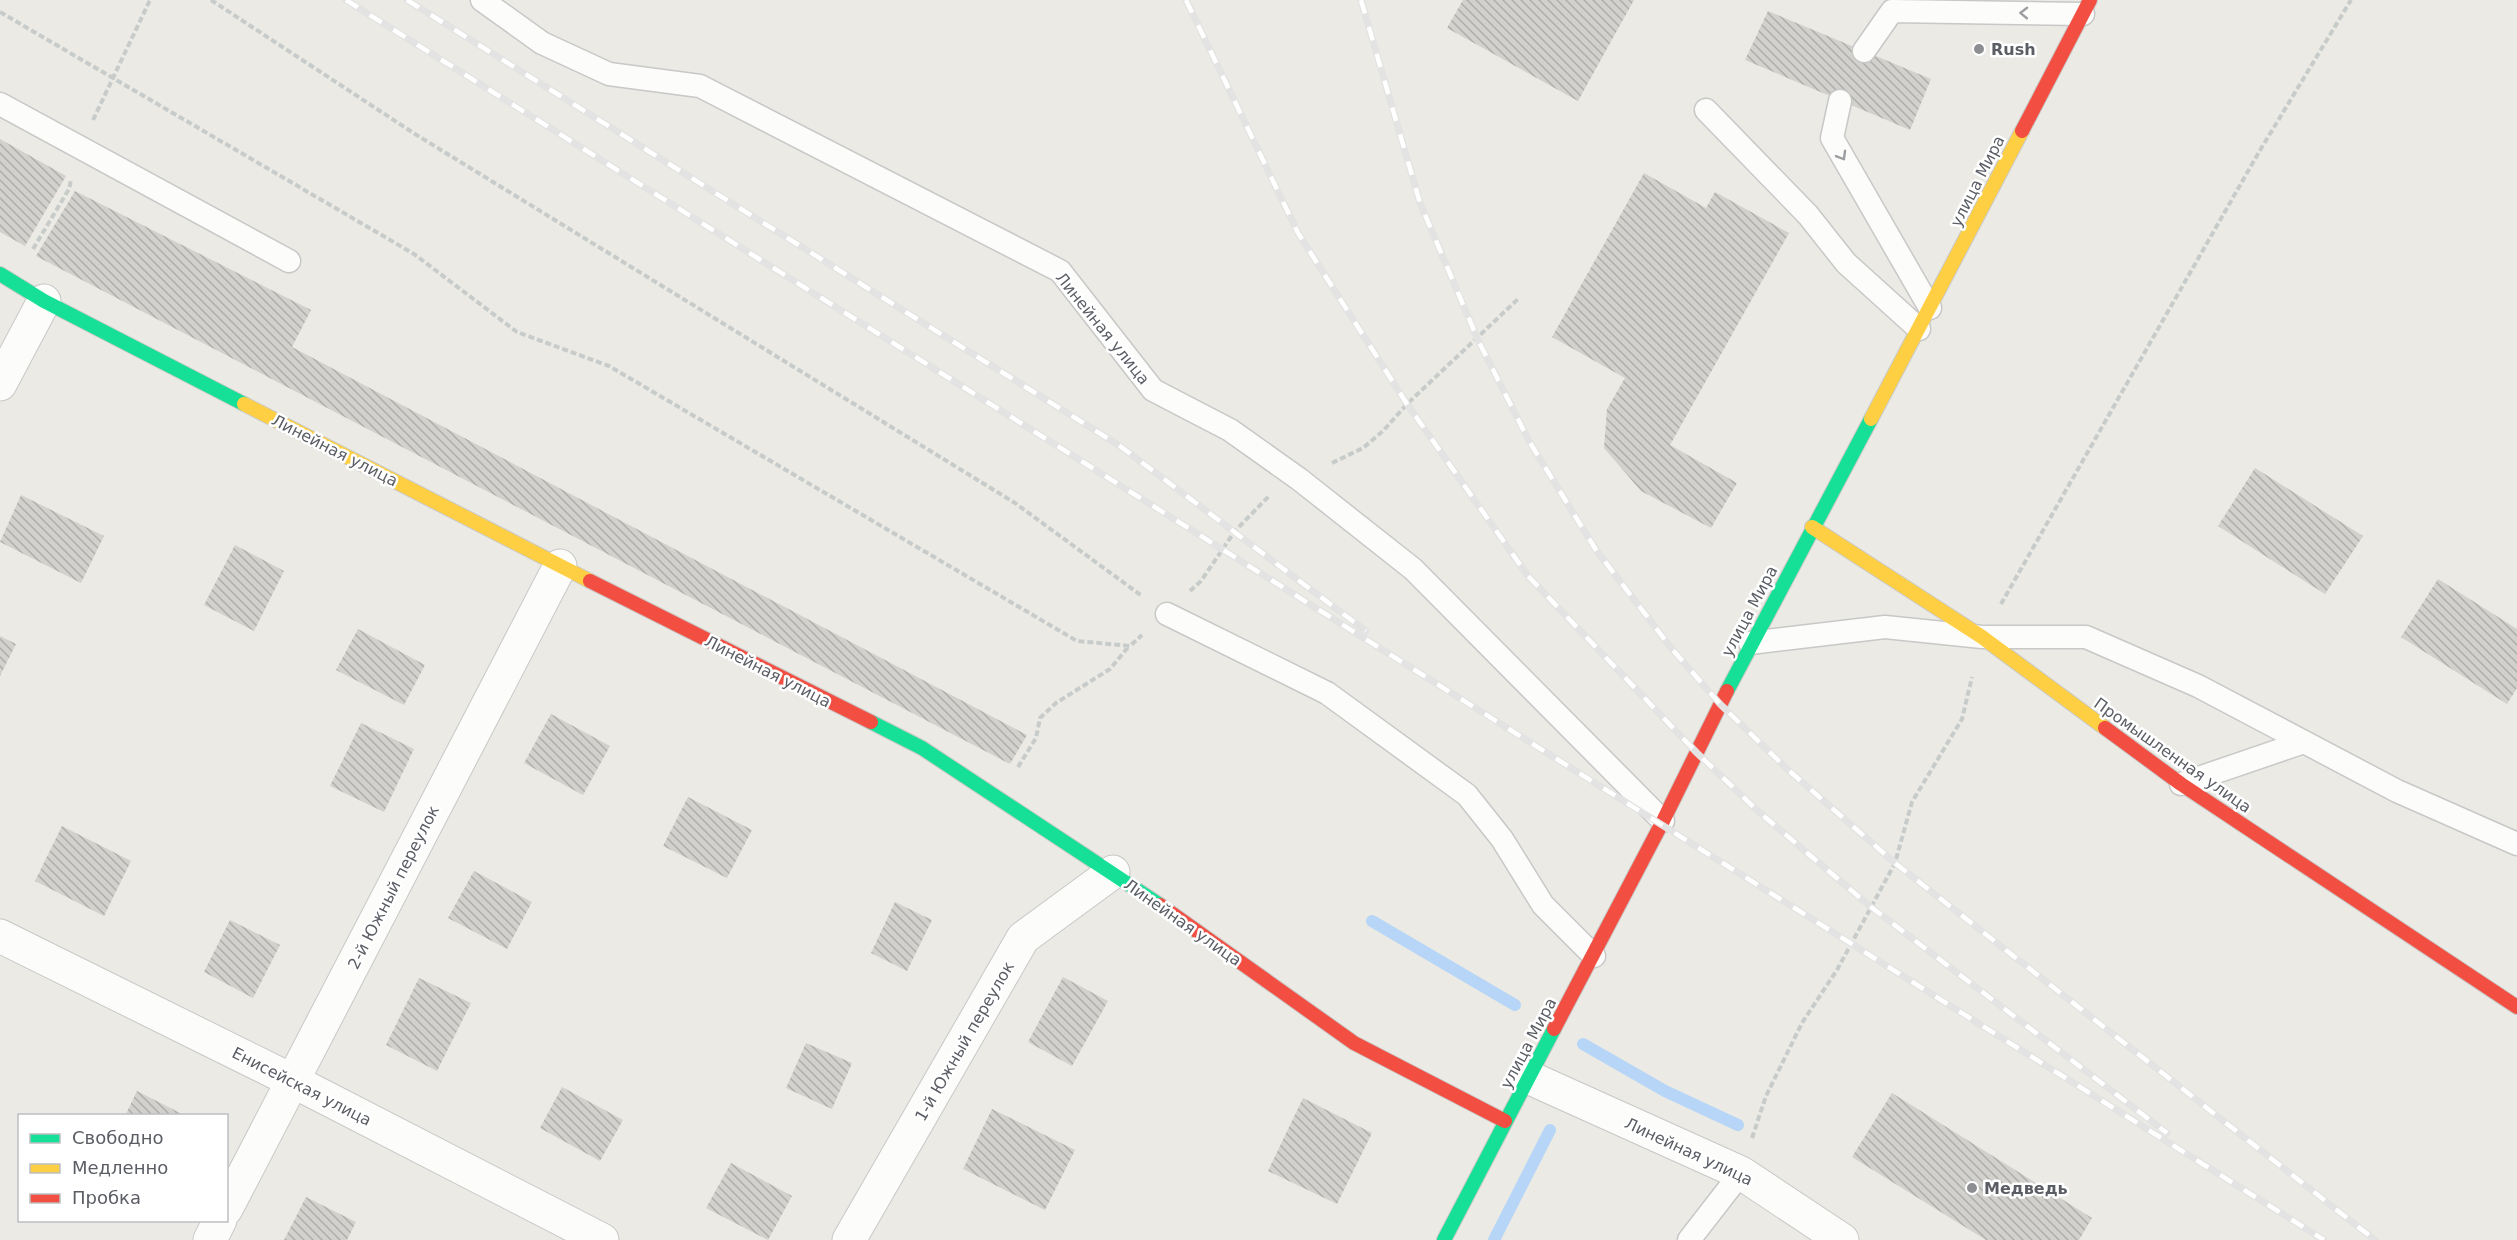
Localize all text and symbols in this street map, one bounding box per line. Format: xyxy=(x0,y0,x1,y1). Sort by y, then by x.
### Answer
one-way arrow xyxy=(2020,7,2029,19)
place label: Rush xyxy=(1991,40,2036,59)
marker: Rush xyxy=(1972,42,1986,56)
street label: улица Мира xyxy=(1946,132,2009,230)
one-way arrow xyxy=(1835,150,1846,160)
street label: Линейная улица xyxy=(1052,268,1154,388)
street label: Линейная улица xyxy=(269,410,401,490)
street label: улица Мира xyxy=(1718,563,1781,660)
street label: Линейная улица xyxy=(702,631,834,711)
street label: Промышленная улица xyxy=(2090,694,2255,817)
street label: 2-й Южный переулок xyxy=(344,802,443,972)
street label: Линейная улица xyxy=(1120,875,1245,970)
street label: 1-й Южный переулок xyxy=(911,958,1018,1124)
street label: улица Мира xyxy=(1497,995,1560,1092)
street label: Енисейская улица xyxy=(229,1043,375,1130)
street label: Линейная улица xyxy=(1622,1113,1756,1189)
legend xyxy=(18,1114,228,1222)
text: Свободно xyxy=(72,1127,164,1148)
text: Медленно xyxy=(72,1157,168,1178)
place label: Медведь xyxy=(1984,1179,2068,1198)
marker: Медведь xyxy=(1965,1181,1979,1195)
text: Пробка xyxy=(72,1187,141,1208)

